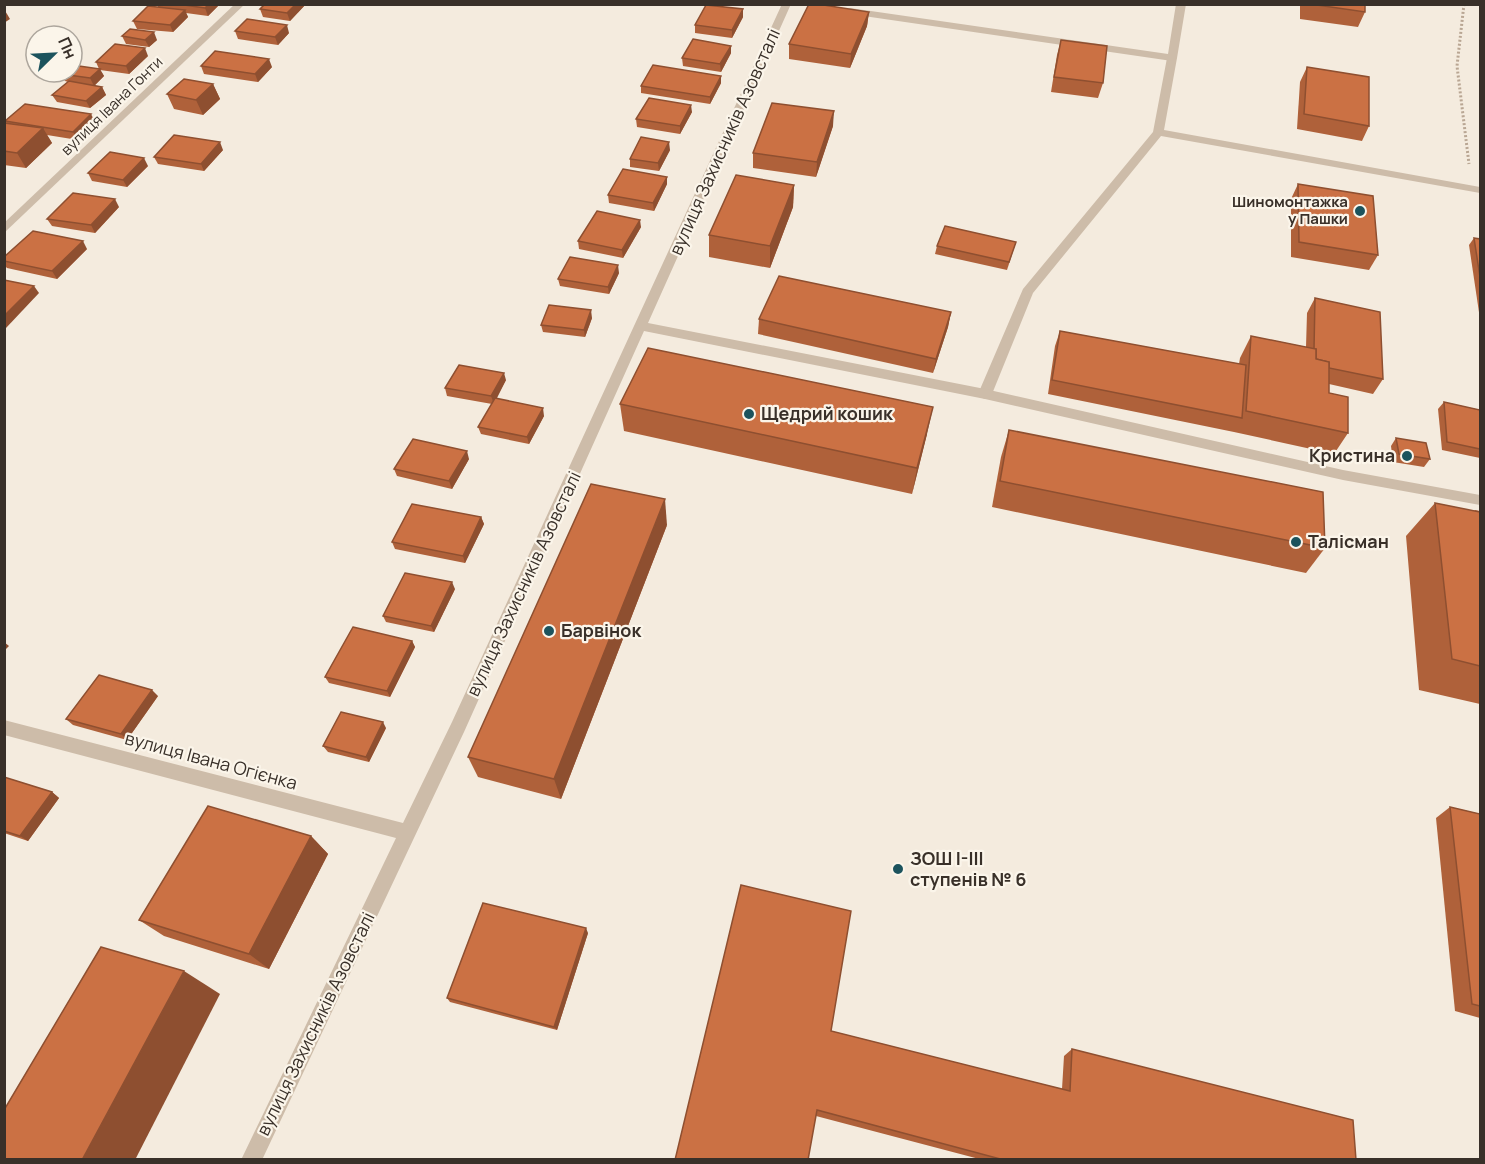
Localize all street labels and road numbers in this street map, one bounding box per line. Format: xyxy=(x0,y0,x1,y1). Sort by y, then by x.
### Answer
street label: вулиця Захисників Азовсталі xyxy=(663,25,785,259)
street label: вулиця Івана Гонти xyxy=(56,52,167,160)
street label: вулиця Захисників Азовсталі xyxy=(460,467,586,700)
street label: вулиця Івана Огієнка xyxy=(123,726,300,795)
street label: вулиця Захисників Азовсталі xyxy=(250,908,380,1139)

